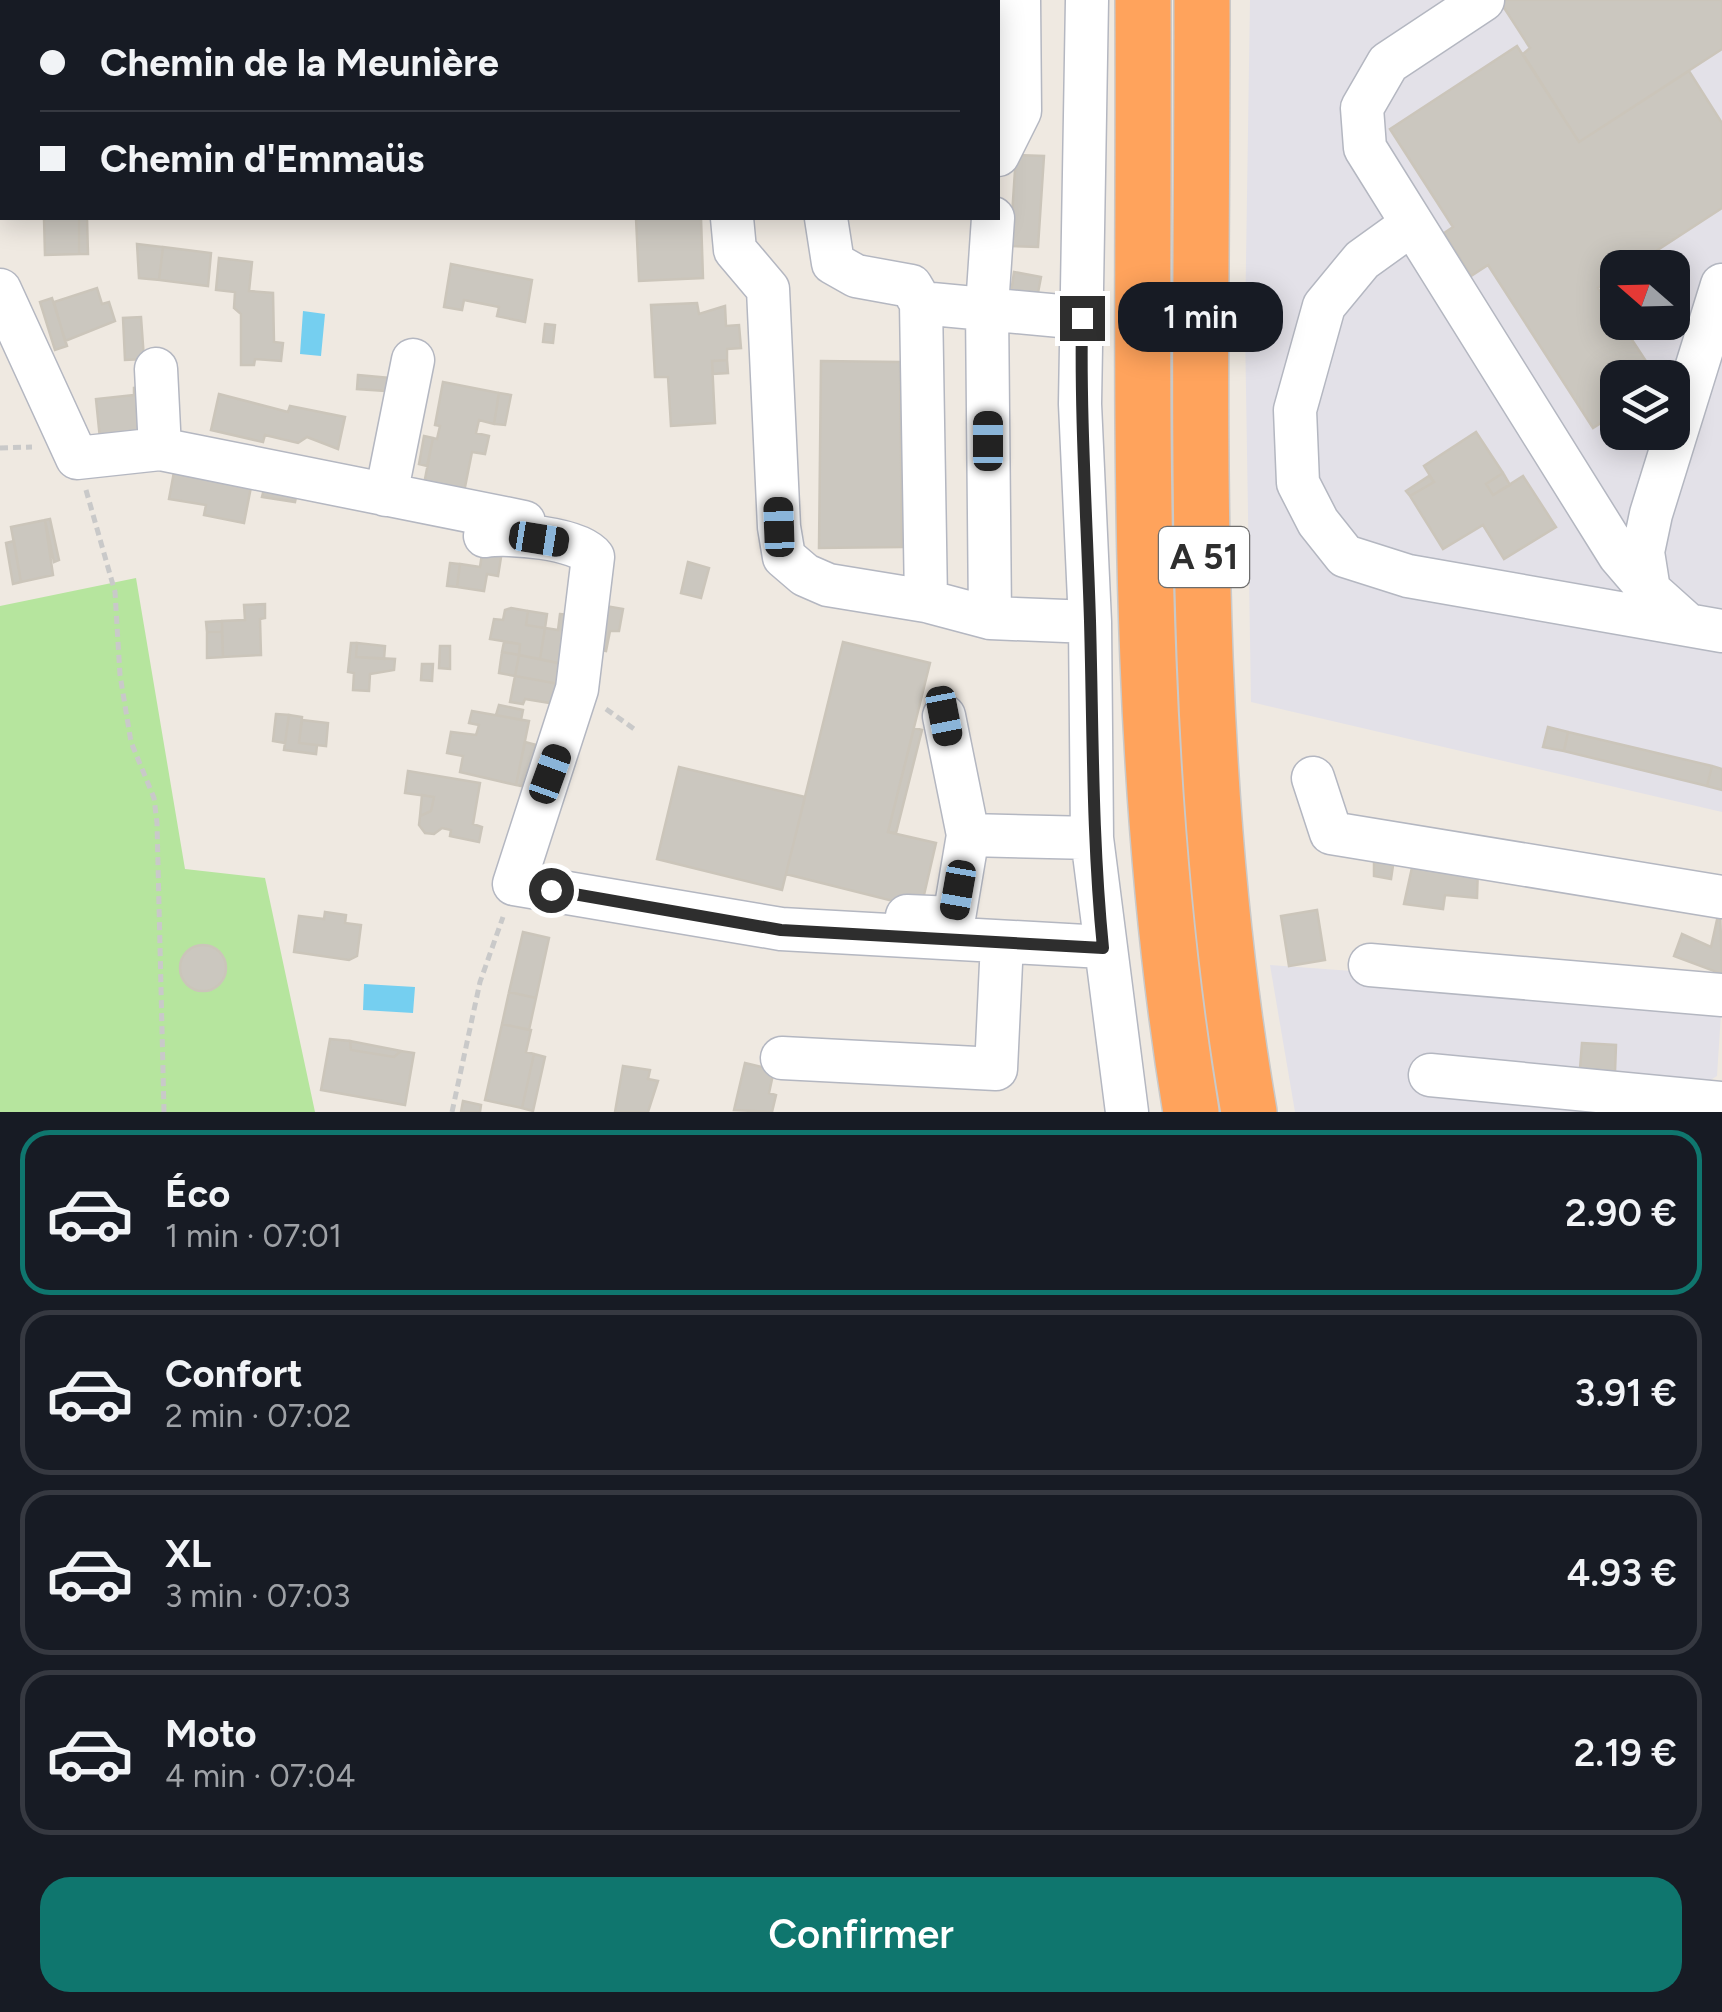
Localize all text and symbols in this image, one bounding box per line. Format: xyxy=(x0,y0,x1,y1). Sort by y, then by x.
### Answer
text: Chemin de la Meunière xyxy=(100,40,499,86)
text: Chemin d'Emmaüs xyxy=(100,136,424,182)
north arrow xyxy=(1600,250,1690,340)
map controls xyxy=(1600,250,1690,450)
callout: 1 min xyxy=(1117,283,1282,353)
route end xyxy=(1060,296,1105,341)
text: 1 min xyxy=(1163,298,1238,336)
button: layers xyxy=(1600,360,1690,450)
car xyxy=(973,411,1003,471)
car xyxy=(763,496,795,558)
car xyxy=(507,519,571,559)
road number: A 51 xyxy=(1159,527,1249,587)
car xyxy=(924,684,964,748)
car xyxy=(526,741,574,807)
car xyxy=(938,858,978,922)
route start xyxy=(529,868,574,913)
icon: car xyxy=(45,1168,135,1258)
text: Éco xyxy=(165,1171,230,1217)
text: 2.90 € xyxy=(1565,1190,1677,1236)
text: 1 min · 07:01 xyxy=(165,1217,342,1255)
icon: car xyxy=(45,1348,135,1438)
text: Confort xyxy=(165,1351,302,1397)
text: 3.91 € xyxy=(1574,1370,1677,1416)
text: 2 min · 07:02 xyxy=(165,1397,351,1435)
icon: car xyxy=(45,1528,135,1618)
text: XL xyxy=(165,1531,211,1577)
text: 4.93 € xyxy=(1566,1550,1677,1596)
text: 3 min · 07:03 xyxy=(165,1577,350,1615)
icon: car xyxy=(45,1708,135,1798)
text: Moto xyxy=(165,1711,257,1757)
text: 2.19 € xyxy=(1574,1730,1677,1776)
text: 4 min · 07:04 xyxy=(165,1757,355,1795)
button: Confirmer xyxy=(40,1877,1682,1992)

